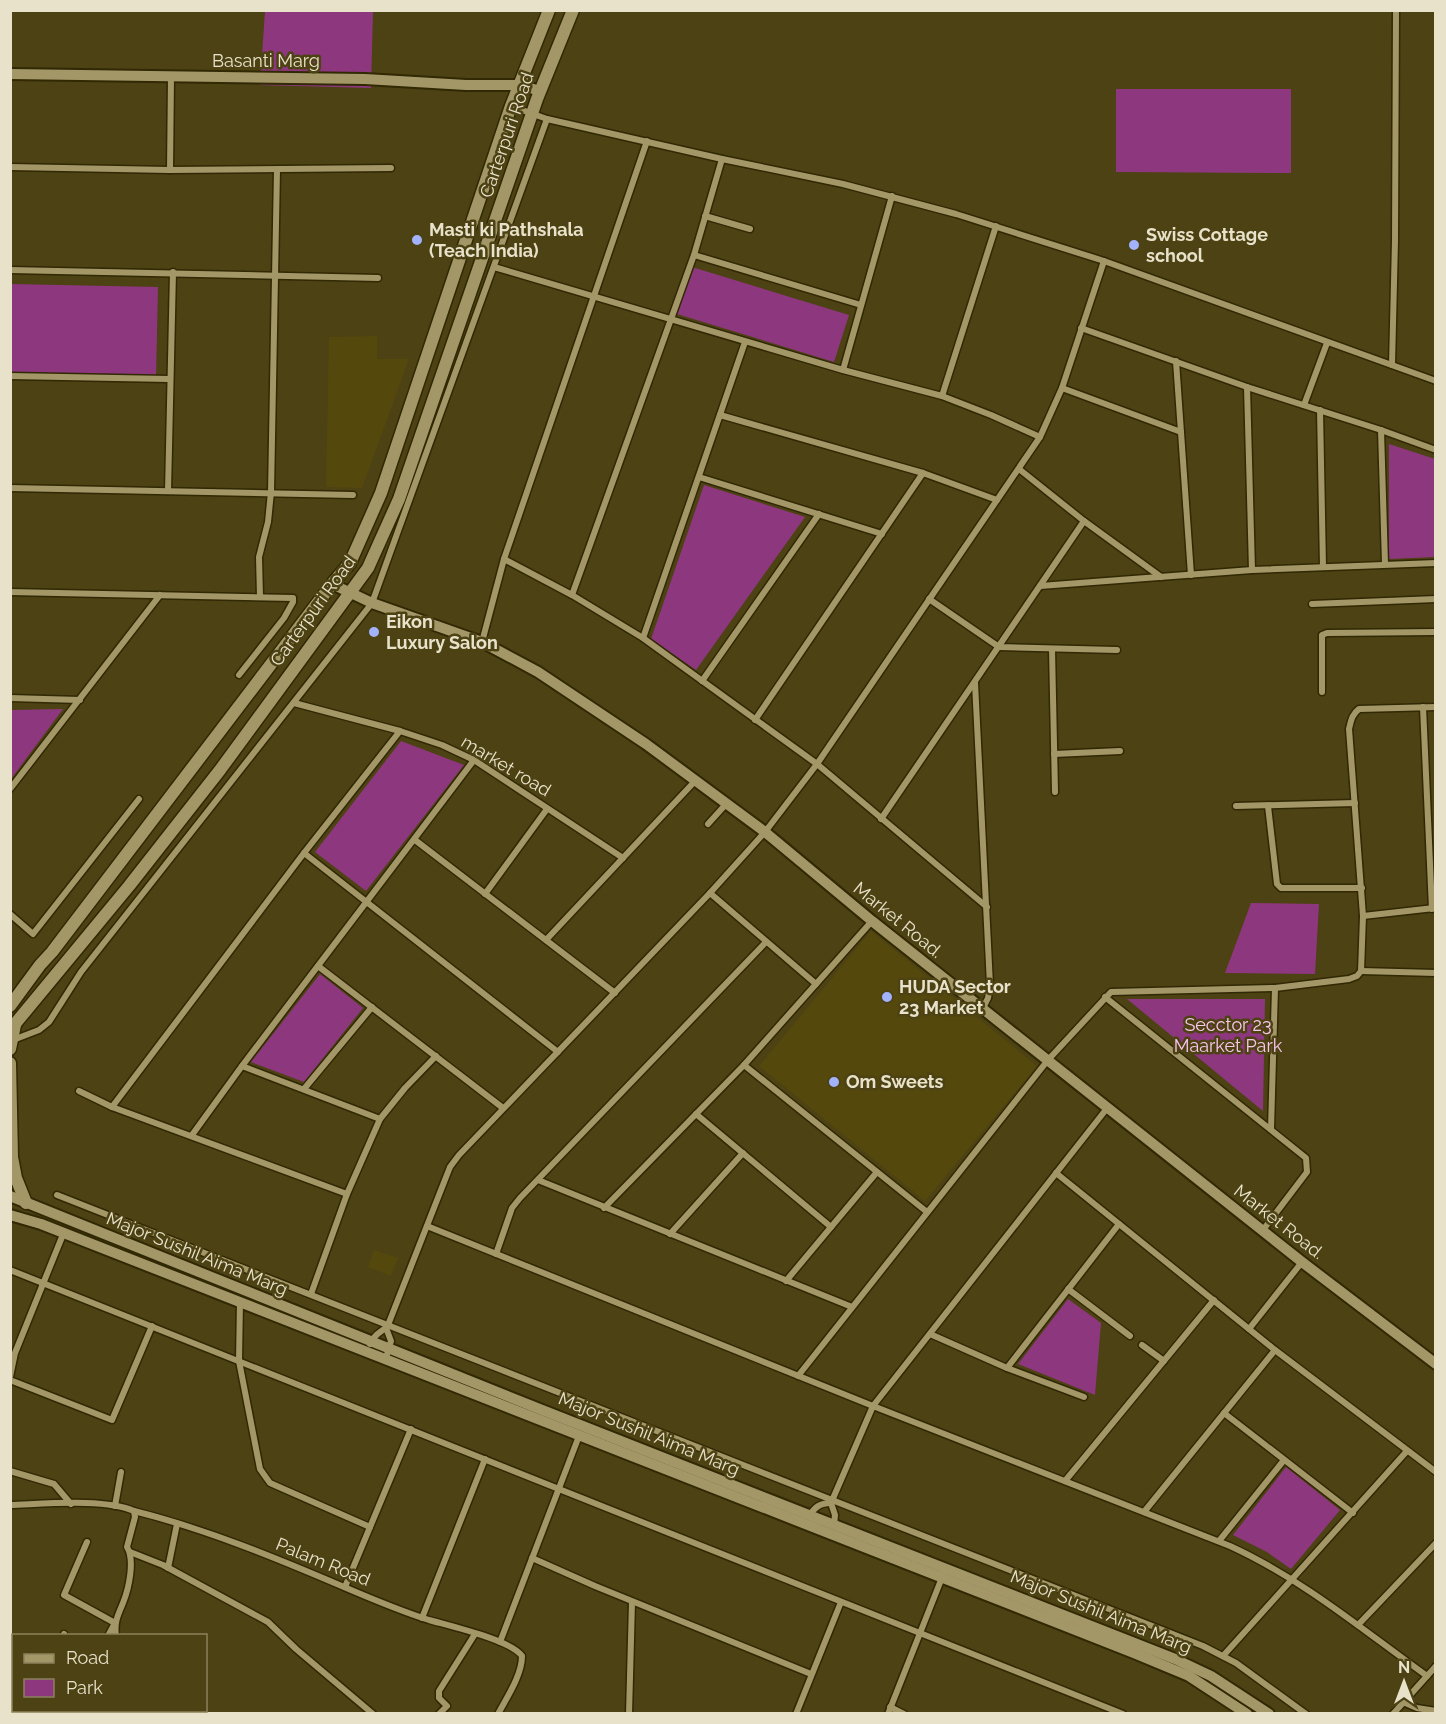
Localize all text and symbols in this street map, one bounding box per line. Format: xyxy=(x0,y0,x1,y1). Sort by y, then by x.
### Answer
street label: Basanti Marg xyxy=(212,50,320,71)
street label: Carterpuri Road xyxy=(475,69,538,200)
place label: Masti ki Pathshala (Teach India) xyxy=(429,219,584,261)
place label: Swiss Cottage school xyxy=(1146,224,1268,266)
marker: Masti ki Pathshala (Teach India) xyxy=(410,233,424,247)
marker: Swiss Cottage school xyxy=(1127,238,1141,252)
street label: Carterpuri Road xyxy=(266,552,360,670)
place label: Eikon Luxury Salon xyxy=(386,611,498,653)
marker: Eikon Luxury Salon xyxy=(367,625,381,639)
street label: market road xyxy=(458,731,555,800)
street label: Market Road. xyxy=(850,877,947,962)
place label: HUDA Sector 23 Market xyxy=(899,976,1011,1018)
marker: HUDA Sector 23 Market xyxy=(880,990,894,1004)
park label: Secctor 23 Maarket Park xyxy=(1174,1014,1283,1056)
place label: Om Sweets xyxy=(846,1071,943,1092)
marker: Om Sweets xyxy=(827,1075,841,1089)
street label: Market Road. xyxy=(1230,1180,1329,1263)
street label: Major Sushil Aima Marg xyxy=(103,1208,291,1300)
street label: Major Sushil Aima Marg xyxy=(555,1388,743,1480)
street label: Palam Road xyxy=(273,1533,373,1590)
street label: Major Sushil Aima Marg xyxy=(1007,1566,1195,1658)
legend xyxy=(12,1634,207,1712)
text: Road xyxy=(66,1647,109,1668)
north arrow xyxy=(1374,1652,1434,1712)
text: N xyxy=(1398,1658,1410,1677)
text: Park xyxy=(66,1677,103,1698)

